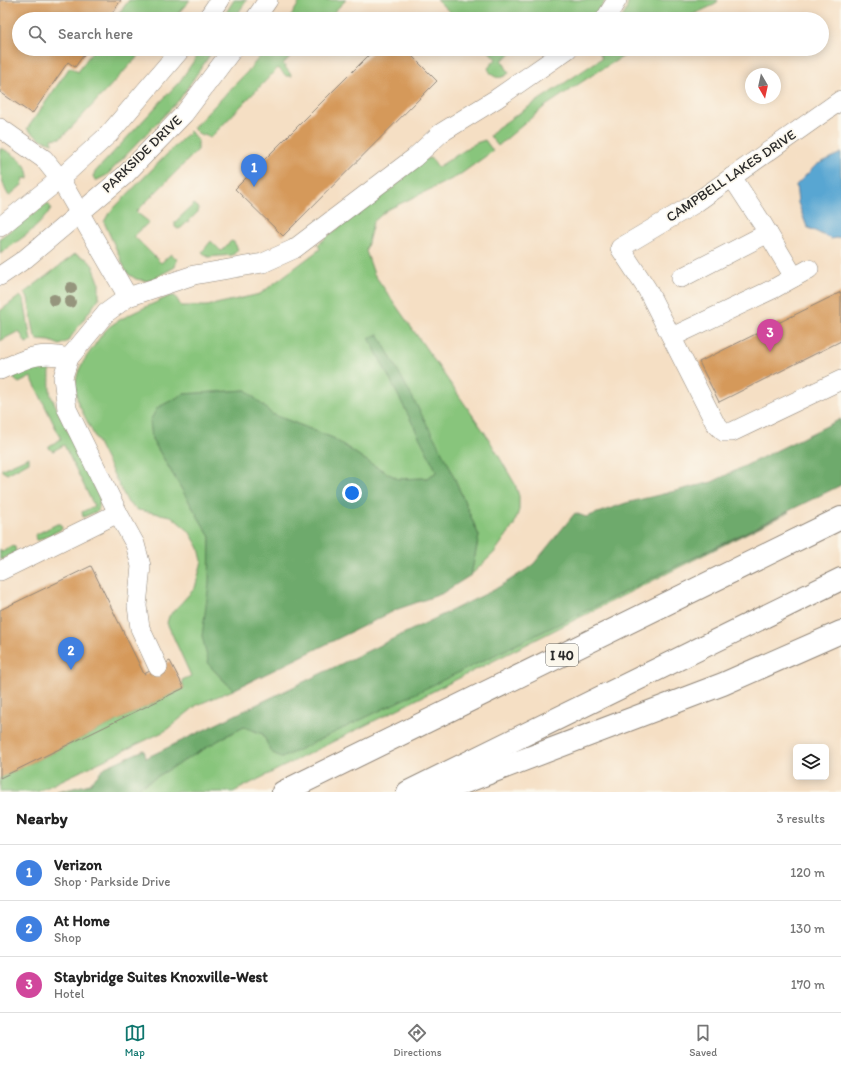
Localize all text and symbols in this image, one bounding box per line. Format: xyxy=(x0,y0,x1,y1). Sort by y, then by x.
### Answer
search box xyxy=(12,12,829,56)
icon: search xyxy=(26,23,48,45)
text: Search here xyxy=(58,25,133,43)
north arrow xyxy=(745,68,781,104)
street label: PARKSIDE DRIVE xyxy=(99,112,186,196)
street label: CAMPBELL LAKES DRIVE xyxy=(663,126,799,226)
pin: 1 xyxy=(241,154,267,187)
pin: 3 xyxy=(757,319,783,352)
your location xyxy=(342,483,362,503)
pin: 2 xyxy=(58,637,84,670)
road number: I 40 xyxy=(546,644,578,666)
map controls xyxy=(793,744,829,780)
button: layers xyxy=(793,744,829,780)
text: Nearby xyxy=(16,808,68,828)
text: 3 results xyxy=(776,811,825,826)
text: Verizon xyxy=(54,856,102,874)
text: 1 xyxy=(26,865,32,880)
text: 120 m xyxy=(790,865,825,880)
text: Shop · Parkside Drive xyxy=(54,874,170,889)
text: At Home xyxy=(54,912,110,930)
text: 2 xyxy=(26,921,32,936)
text: 130 m xyxy=(790,921,825,936)
text: Shop xyxy=(54,930,81,945)
text: Staybridge Suites Knoxville-West xyxy=(54,968,268,986)
text: 3 xyxy=(25,977,33,992)
text: 170 m xyxy=(791,977,825,992)
text: Hotel xyxy=(54,986,84,1001)
tab: Map xyxy=(124,1022,146,1059)
tab: Directions xyxy=(393,1022,442,1059)
tab: Saved xyxy=(689,1022,717,1059)

